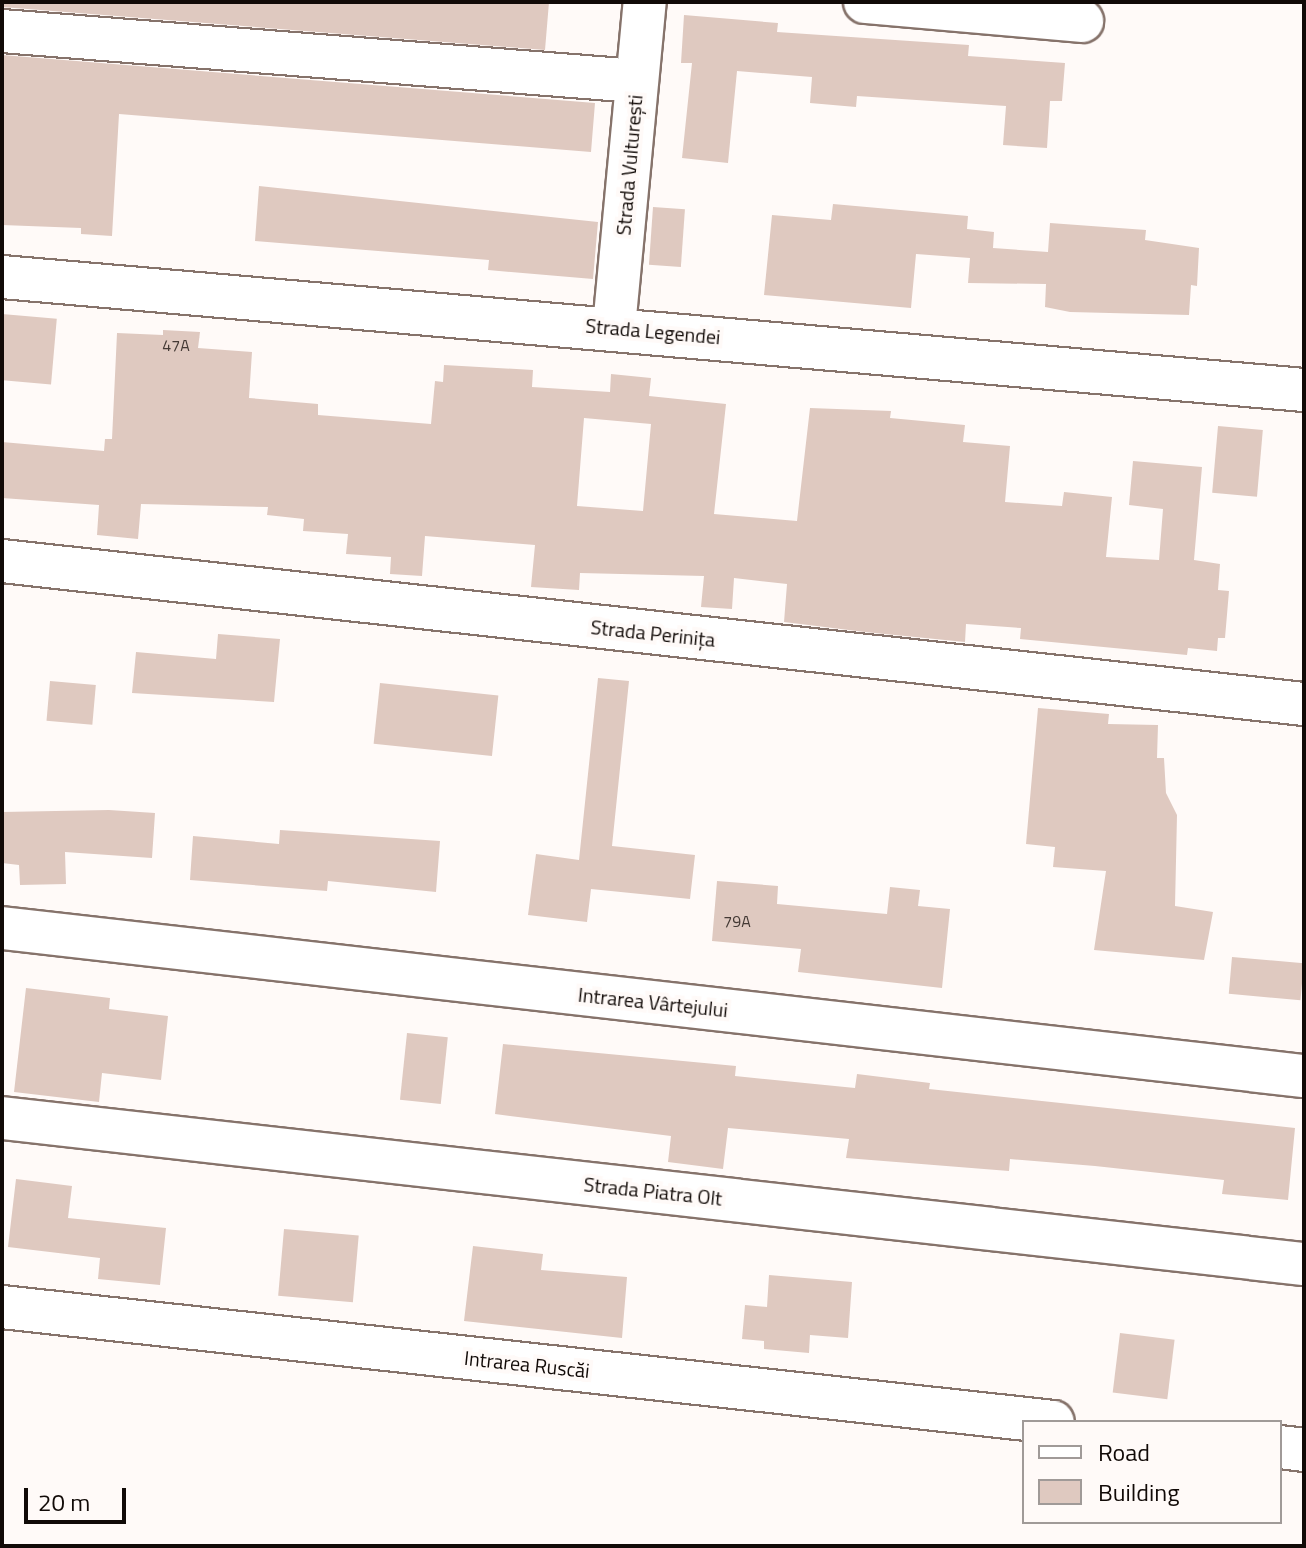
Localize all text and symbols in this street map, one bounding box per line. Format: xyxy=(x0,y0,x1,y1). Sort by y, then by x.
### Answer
street label: Strada Vulturești xyxy=(611,94,647,236)
street label: Strada Legendei xyxy=(585,313,721,349)
house number: 47A xyxy=(162,335,190,355)
street label: Strada Perinița xyxy=(590,615,716,651)
house number: 79A xyxy=(723,911,751,931)
street label: Intrarea Vârtejului xyxy=(577,982,729,1022)
street label: Strada Piatra Olt xyxy=(583,1172,723,1210)
street label: Intrarea Ruscăi xyxy=(463,1345,591,1383)
legend xyxy=(1022,1420,1282,1524)
text: Road xyxy=(1098,1434,1150,1470)
scale bar xyxy=(28,1472,130,1522)
text: Building xyxy=(1098,1474,1180,1510)
text: 20 m xyxy=(38,1484,90,1520)

